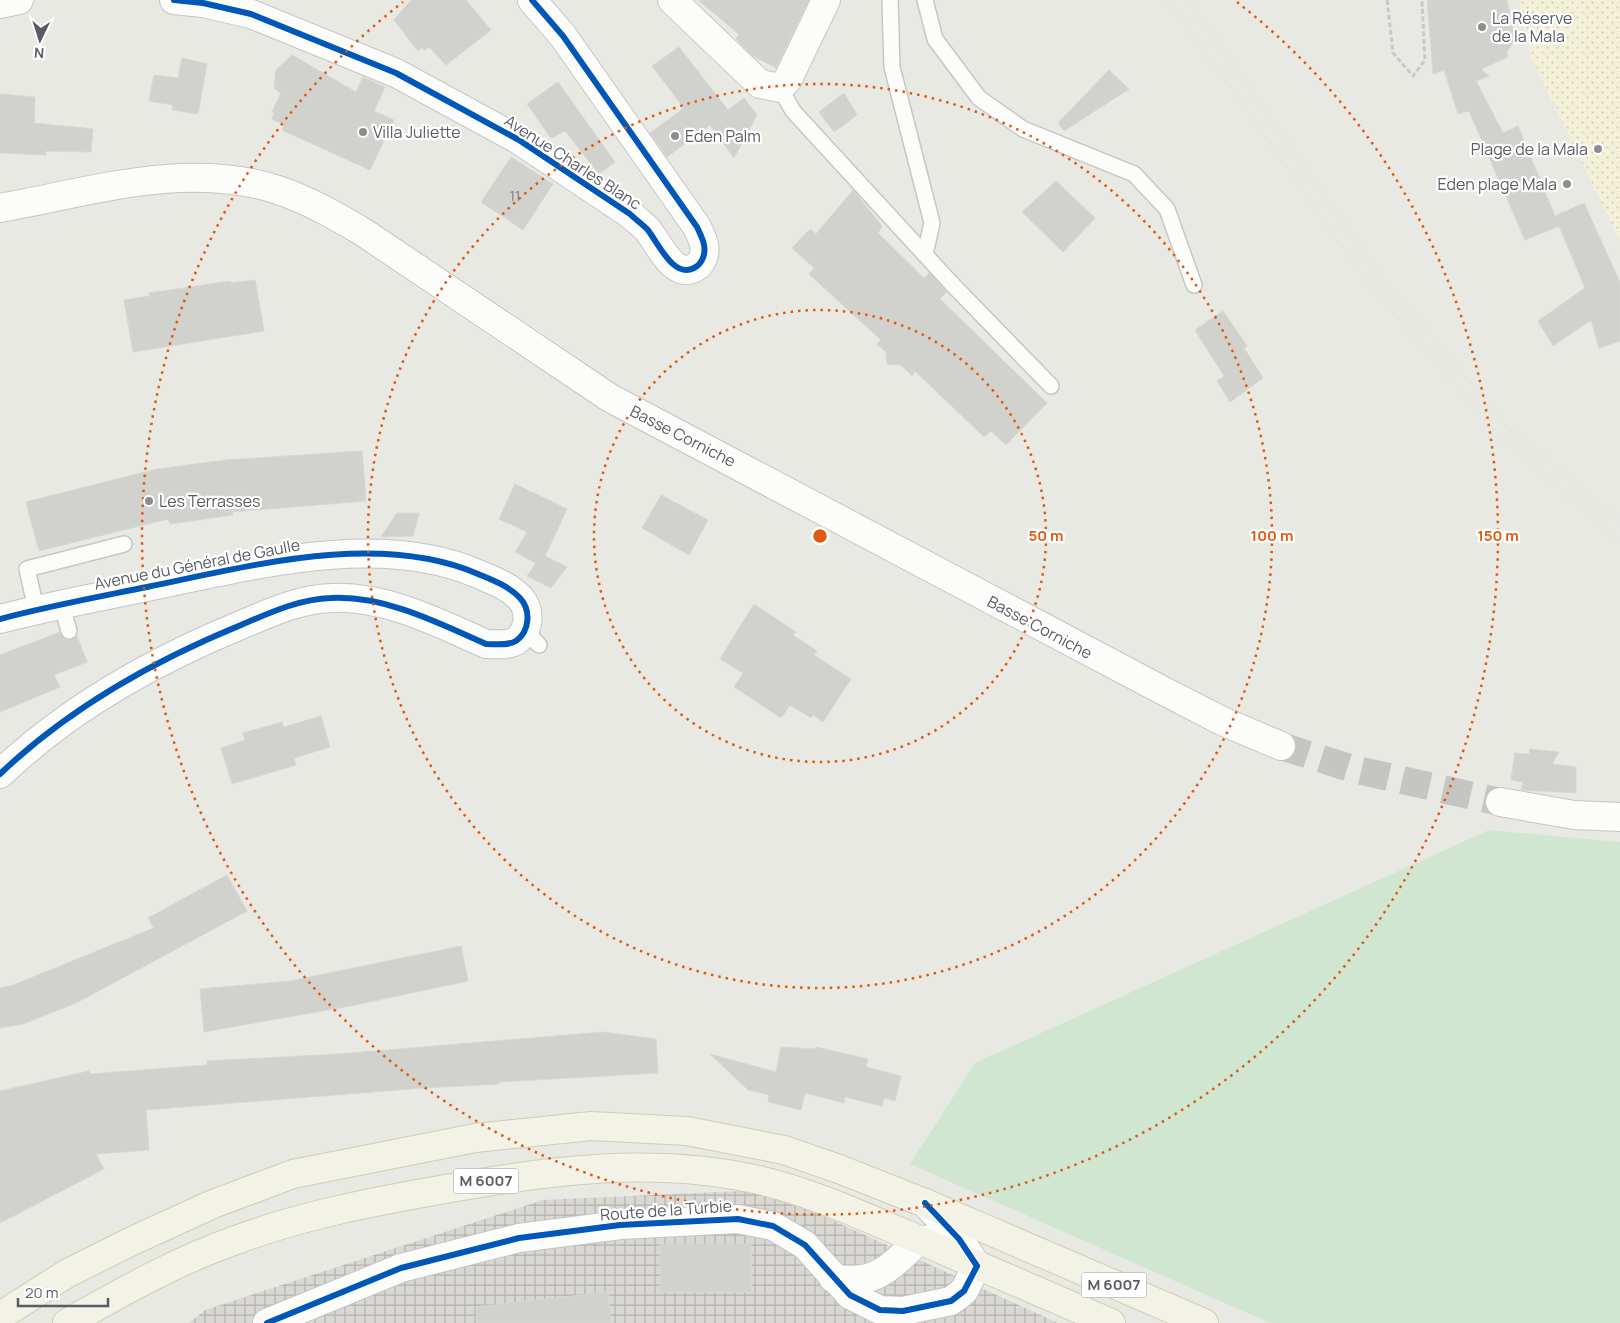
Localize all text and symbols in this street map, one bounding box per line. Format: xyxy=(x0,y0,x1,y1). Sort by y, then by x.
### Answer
place label: La Réserve de la Mala xyxy=(1492,7,1572,47)
north arrow xyxy=(15,15,65,65)
marker: La Réserve de la Mala xyxy=(1476,21,1488,33)
text: N xyxy=(33,44,45,63)
street label: Avenue Charles Blanc xyxy=(500,109,646,215)
place label: Villa Juliette xyxy=(373,121,461,143)
place label: Eden Palm xyxy=(685,125,761,147)
marker: Villa Juliette xyxy=(357,126,369,138)
marker: Eden Palm xyxy=(669,130,681,142)
place label: Plage de la Mala xyxy=(1471,138,1588,160)
marker: Plage de la Mala xyxy=(1592,143,1604,155)
place label: Eden plage Mala xyxy=(1438,173,1557,195)
marker: Eden plage Mala xyxy=(1561,178,1573,190)
house number: 11 xyxy=(510,186,520,205)
street label: Basse Corniche xyxy=(626,400,740,472)
place label: Les Terrasses xyxy=(159,490,260,512)
marker: Les Terrasses xyxy=(143,495,155,507)
text: 50 m xyxy=(1028,525,1064,546)
text: 100 m xyxy=(1251,525,1293,546)
text: 150 m xyxy=(1477,525,1519,546)
centre of rings xyxy=(811,527,829,545)
street label: Avenue du Général de Gaulle xyxy=(92,533,302,595)
street label: Basse Corniche xyxy=(984,590,1096,664)
road number: M 6007 xyxy=(454,1168,518,1194)
street label: Route de la Turbie xyxy=(599,1194,733,1226)
road number: M 6007 xyxy=(1082,1272,1146,1298)
scale bar xyxy=(18,1276,108,1308)
text: 20 m xyxy=(25,1282,58,1303)

